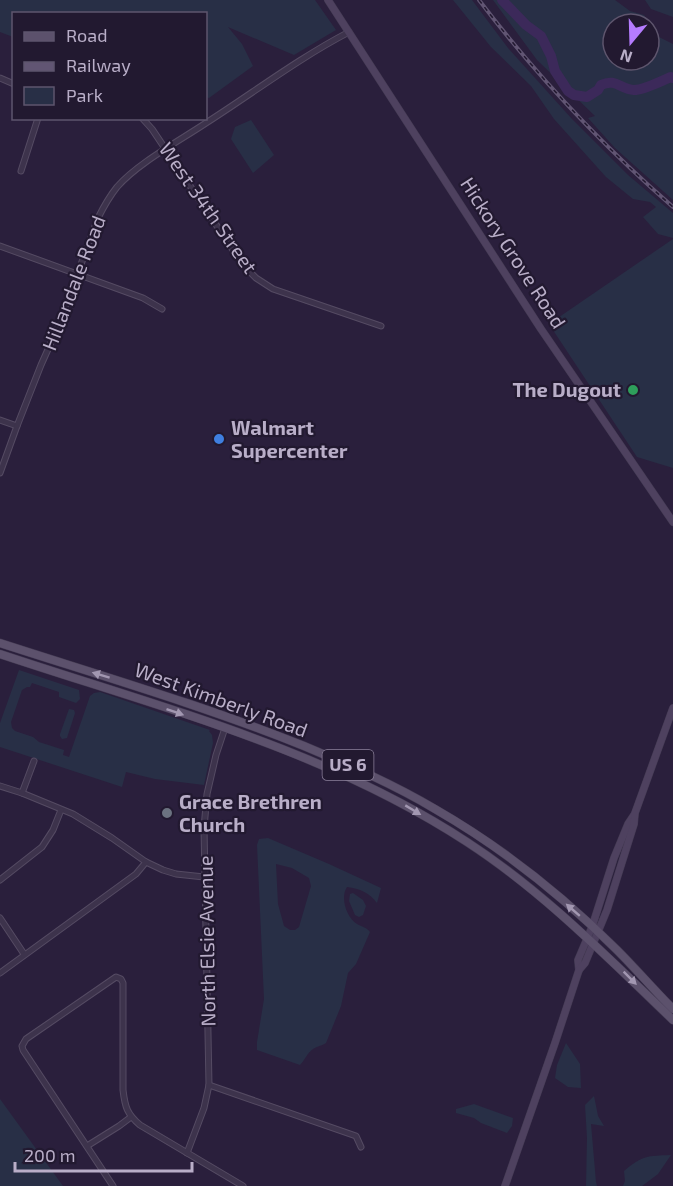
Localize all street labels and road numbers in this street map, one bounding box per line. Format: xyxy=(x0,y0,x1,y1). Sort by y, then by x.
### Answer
street label: West 34th Street xyxy=(155,137,263,278)
street label: Hickory Grove Road xyxy=(456,172,572,332)
street label: Hillandale Road xyxy=(36,212,110,353)
street label: West Kimberly Road xyxy=(132,657,311,741)
road number: US 6 xyxy=(322,750,374,780)
street label: North Elsie Avenue xyxy=(193,855,219,1027)

